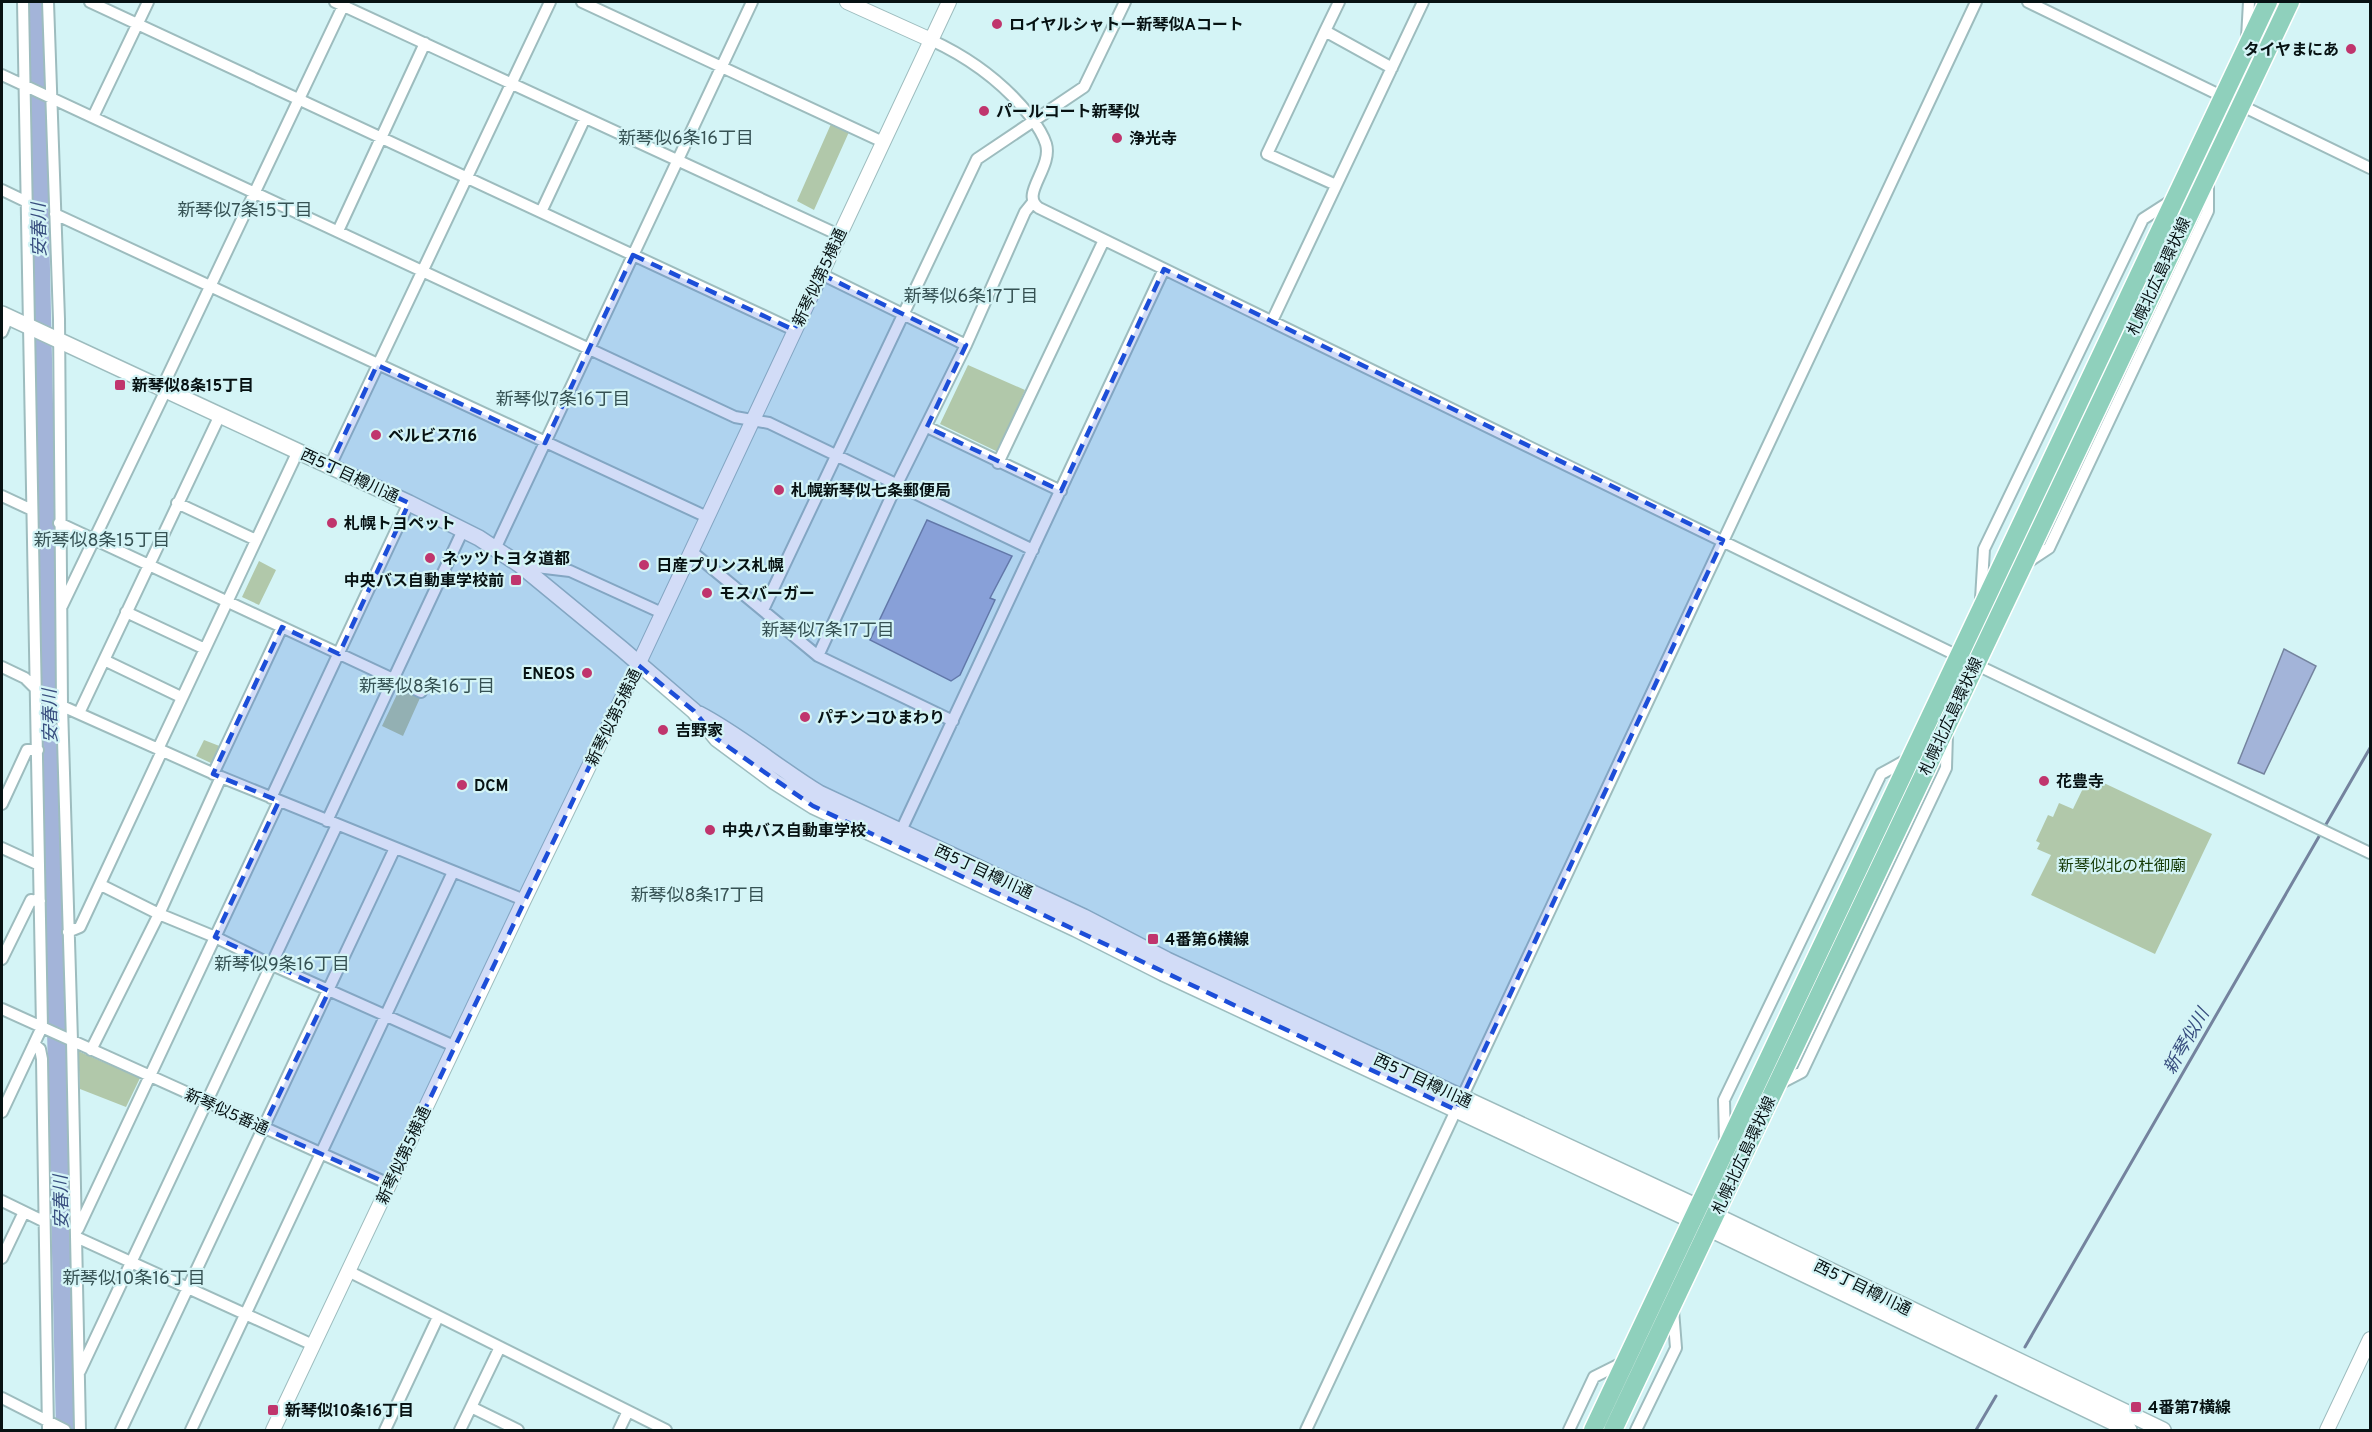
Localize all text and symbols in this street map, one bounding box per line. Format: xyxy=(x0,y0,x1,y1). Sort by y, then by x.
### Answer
place label: ロイヤルシャトー新琴似Aコート xyxy=(1009,16,1244,36)
marker: ロイヤルシャトー新琴似Aコート xyxy=(990,17,1004,31)
place label: タイヤまにあ xyxy=(2243,41,2339,61)
marker: タイヤまにあ xyxy=(2344,42,2358,56)
place label: パールコート新琴似 xyxy=(996,103,1140,123)
marker: パールコート新琴似 xyxy=(977,104,991,118)
district label: 新琴似6条16丁目 xyxy=(618,128,754,151)
place label: 浄光寺 xyxy=(1129,130,1177,150)
marker: 浄光寺 xyxy=(1110,131,1124,145)
district label: 新琴似7条15丁目 xyxy=(177,200,313,223)
water label: 安春川 xyxy=(28,201,52,257)
street label: 札幌北広島環状線 xyxy=(2124,215,2196,339)
street label: 新琴似第5横通 xyxy=(789,226,852,330)
district label: 新琴似6条17丁目 xyxy=(904,286,1038,309)
place label: 新琴似8条15丁目 xyxy=(132,377,254,397)
marker: 新琴似8条15丁目 xyxy=(113,378,127,392)
district label: 新琴似7条16丁目 xyxy=(496,389,630,412)
place label: ベルビス716 xyxy=(388,427,477,447)
marker: ベルビス716 xyxy=(369,428,383,442)
street label: 西5丁目樽川通 xyxy=(297,445,401,508)
place label: 札幌新琴似七条郵便局 xyxy=(791,482,951,502)
marker: 札幌新琴似七条郵便局 xyxy=(772,483,786,497)
place label: 札幌トヨペット xyxy=(344,515,456,535)
marker: 札幌トヨペット xyxy=(325,516,339,530)
district label: 新琴似8条15丁目 xyxy=(34,530,170,553)
place label: ネッツトヨタ道都 xyxy=(442,550,570,570)
marker: ネッツトヨタ道都 xyxy=(423,551,437,565)
place label: 日産プリンス札幌 xyxy=(656,557,784,577)
marker: 日産プリンス札幌 xyxy=(637,558,651,572)
place label: 中央バス自動車学校前 xyxy=(344,572,504,592)
marker: 中央バス自動車学校前 xyxy=(509,573,523,587)
place label: モスバーガー xyxy=(719,585,815,605)
marker: モスバーガー xyxy=(700,586,714,600)
district label: 新琴似7条17丁目 xyxy=(761,620,895,643)
street label: 札幌北広島環状線 xyxy=(1916,655,1988,779)
place label: ENEOS xyxy=(522,665,575,685)
marker: ENEOS xyxy=(580,666,594,680)
street label: 新琴似第5横通 xyxy=(583,666,647,770)
district label: 新琴似8条16丁目 xyxy=(359,676,495,699)
water label: 安春川 xyxy=(39,687,63,743)
place label: パチンコひまわり xyxy=(817,709,945,729)
marker: パチンコひまわり xyxy=(798,710,812,724)
place label: 吉野家 xyxy=(675,722,723,742)
marker: 吉野家 xyxy=(656,723,670,737)
place label: 花豊寺 xyxy=(2056,773,2104,793)
marker: 花豊寺 xyxy=(2037,774,2051,788)
place label: DCM xyxy=(474,777,508,797)
marker: DCM xyxy=(455,778,469,792)
place label: 中央バス自動車学校 xyxy=(722,822,866,842)
marker: 中央バス自動車学校 xyxy=(703,823,717,837)
street label: 西5丁目樽川通 xyxy=(931,841,1035,904)
park label: 新琴似北の杜御廟 xyxy=(2058,857,2186,877)
district label: 新琴似8条17丁目 xyxy=(630,885,766,908)
place label: 4番第6横線 xyxy=(1165,930,1249,951)
marker: 4番第6横線 xyxy=(1146,932,1160,946)
district label: 新琴似9条16丁目 xyxy=(214,954,350,977)
water label: 新琴似川 xyxy=(2159,1003,2216,1079)
street label: 西5丁目樽川通 xyxy=(1370,1050,1474,1113)
street label: 新琴似5番通 xyxy=(181,1085,271,1140)
street label: 札幌北広島環状線 xyxy=(1709,1094,1781,1218)
street label: 新琴似第5横通 xyxy=(373,1104,436,1208)
water label: 安春川 xyxy=(50,1173,74,1229)
street label: 西5丁目樽川通 xyxy=(1810,1257,1914,1321)
district label: 新琴似10条16丁目 xyxy=(62,1268,206,1291)
place label: 4番第7横線 xyxy=(2148,1398,2231,1419)
marker: 4番第7横線 xyxy=(2129,1400,2143,1414)
place label: 新琴似10条16丁目 xyxy=(285,1402,414,1422)
marker: 新琴似10条16丁目 xyxy=(266,1403,280,1417)

